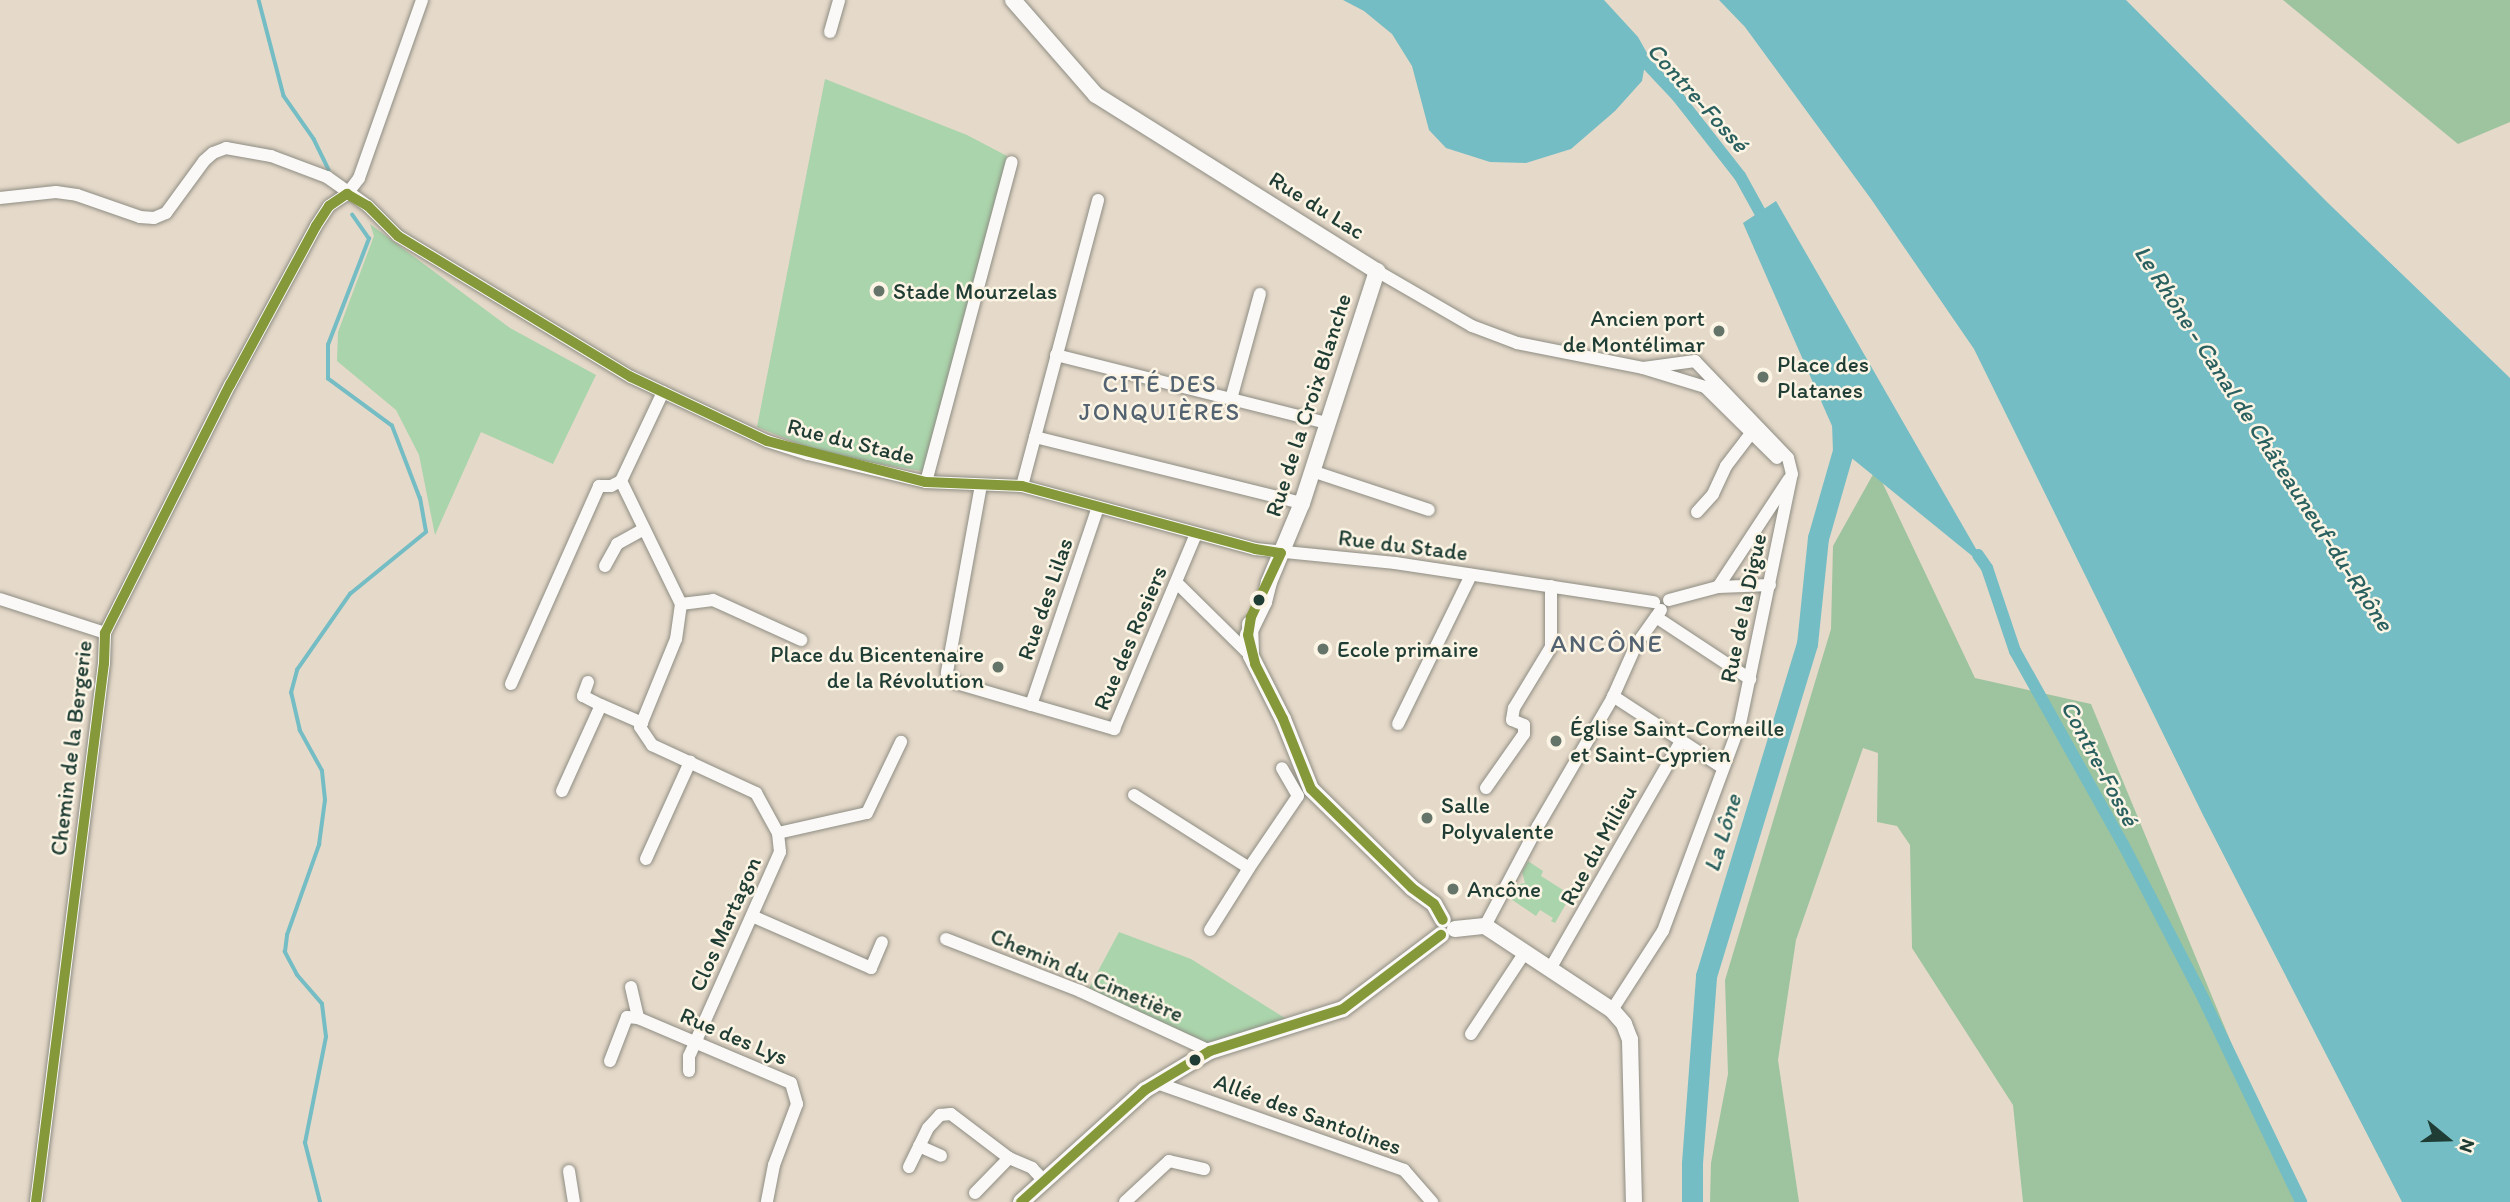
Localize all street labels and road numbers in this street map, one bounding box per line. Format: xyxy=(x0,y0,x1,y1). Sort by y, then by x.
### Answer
street label: Rue du Lac xyxy=(1264,165,1370,245)
street label: Rue de la Croix Blanche xyxy=(1259,290,1357,520)
street label: Rue du Stade xyxy=(785,412,917,470)
street label: Rue du Stade xyxy=(1337,523,1469,567)
street label: Rue de la Digue xyxy=(1714,531,1772,685)
street label: Rue des Lilas xyxy=(1011,534,1079,664)
street label: Rue des Rosiers xyxy=(1087,562,1173,714)
street label: Chemin de la Bergerie xyxy=(44,639,98,857)
street label: Rue du Milieu xyxy=(1554,780,1642,910)
street label: Clos Martagon xyxy=(683,853,767,995)
street label: Chemin du Cimetière xyxy=(986,922,1188,1028)
street label: Rue des Lys xyxy=(676,1001,792,1071)
street label: Allée des Santolines xyxy=(1210,1067,1406,1161)

